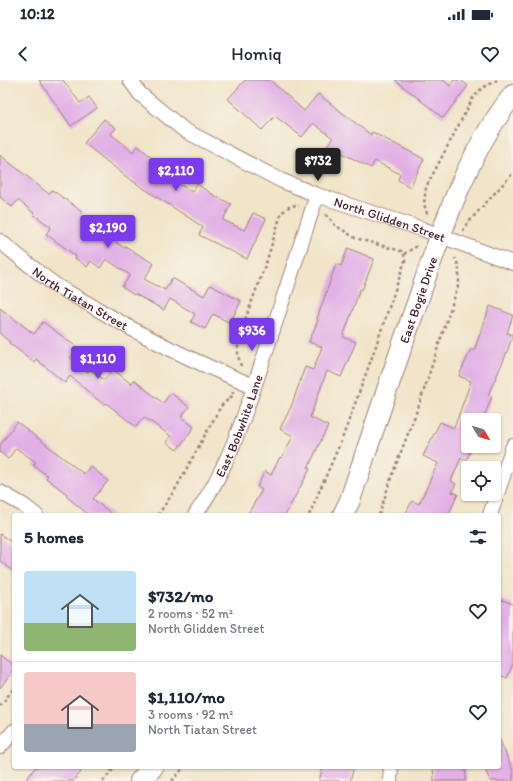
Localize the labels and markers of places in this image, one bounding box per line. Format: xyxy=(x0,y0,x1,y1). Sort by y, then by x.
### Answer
pin: $732 xyxy=(294,148,342,182)
pin: $2,110 xyxy=(143,158,209,192)
pin: $2,190 xyxy=(75,215,141,249)
pin: $936 xyxy=(228,318,276,352)
pin: $1,110 xyxy=(65,346,131,380)

